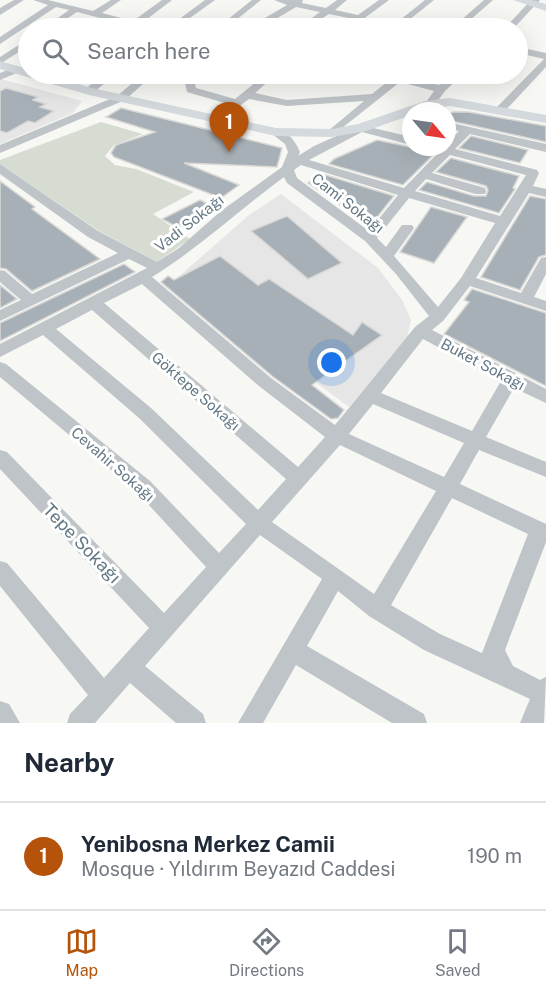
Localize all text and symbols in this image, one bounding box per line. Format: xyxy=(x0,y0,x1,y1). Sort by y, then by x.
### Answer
search box xyxy=(18,18,528,84)
icon: search xyxy=(39,35,72,68)
text: Search here xyxy=(87,38,211,64)
pin: 1 xyxy=(210,102,248,152)
north arrow xyxy=(402,102,456,156)
street label: Cami Sokağı xyxy=(309,170,387,236)
street label: Vadi Sokağı xyxy=(151,191,227,255)
street label: Buket Sokağı xyxy=(438,335,528,393)
street label: Göktepe Sokağı xyxy=(149,348,243,434)
your location xyxy=(317,348,346,377)
street label: Cevahir Sokağı xyxy=(68,423,158,505)
street label: Tepe Sokağı xyxy=(39,499,125,587)
text: Nearby xyxy=(24,747,114,778)
text: Yenibosna Merkez Camii xyxy=(81,831,335,857)
text: 1 xyxy=(39,844,48,868)
text: 190 m xyxy=(467,844,522,868)
text: Mosque · Yıldırım Beyazıd Caddesi xyxy=(81,857,395,881)
tab: Map xyxy=(65,925,98,980)
tab: Directions xyxy=(229,925,304,980)
tab: Saved xyxy=(435,925,481,980)

